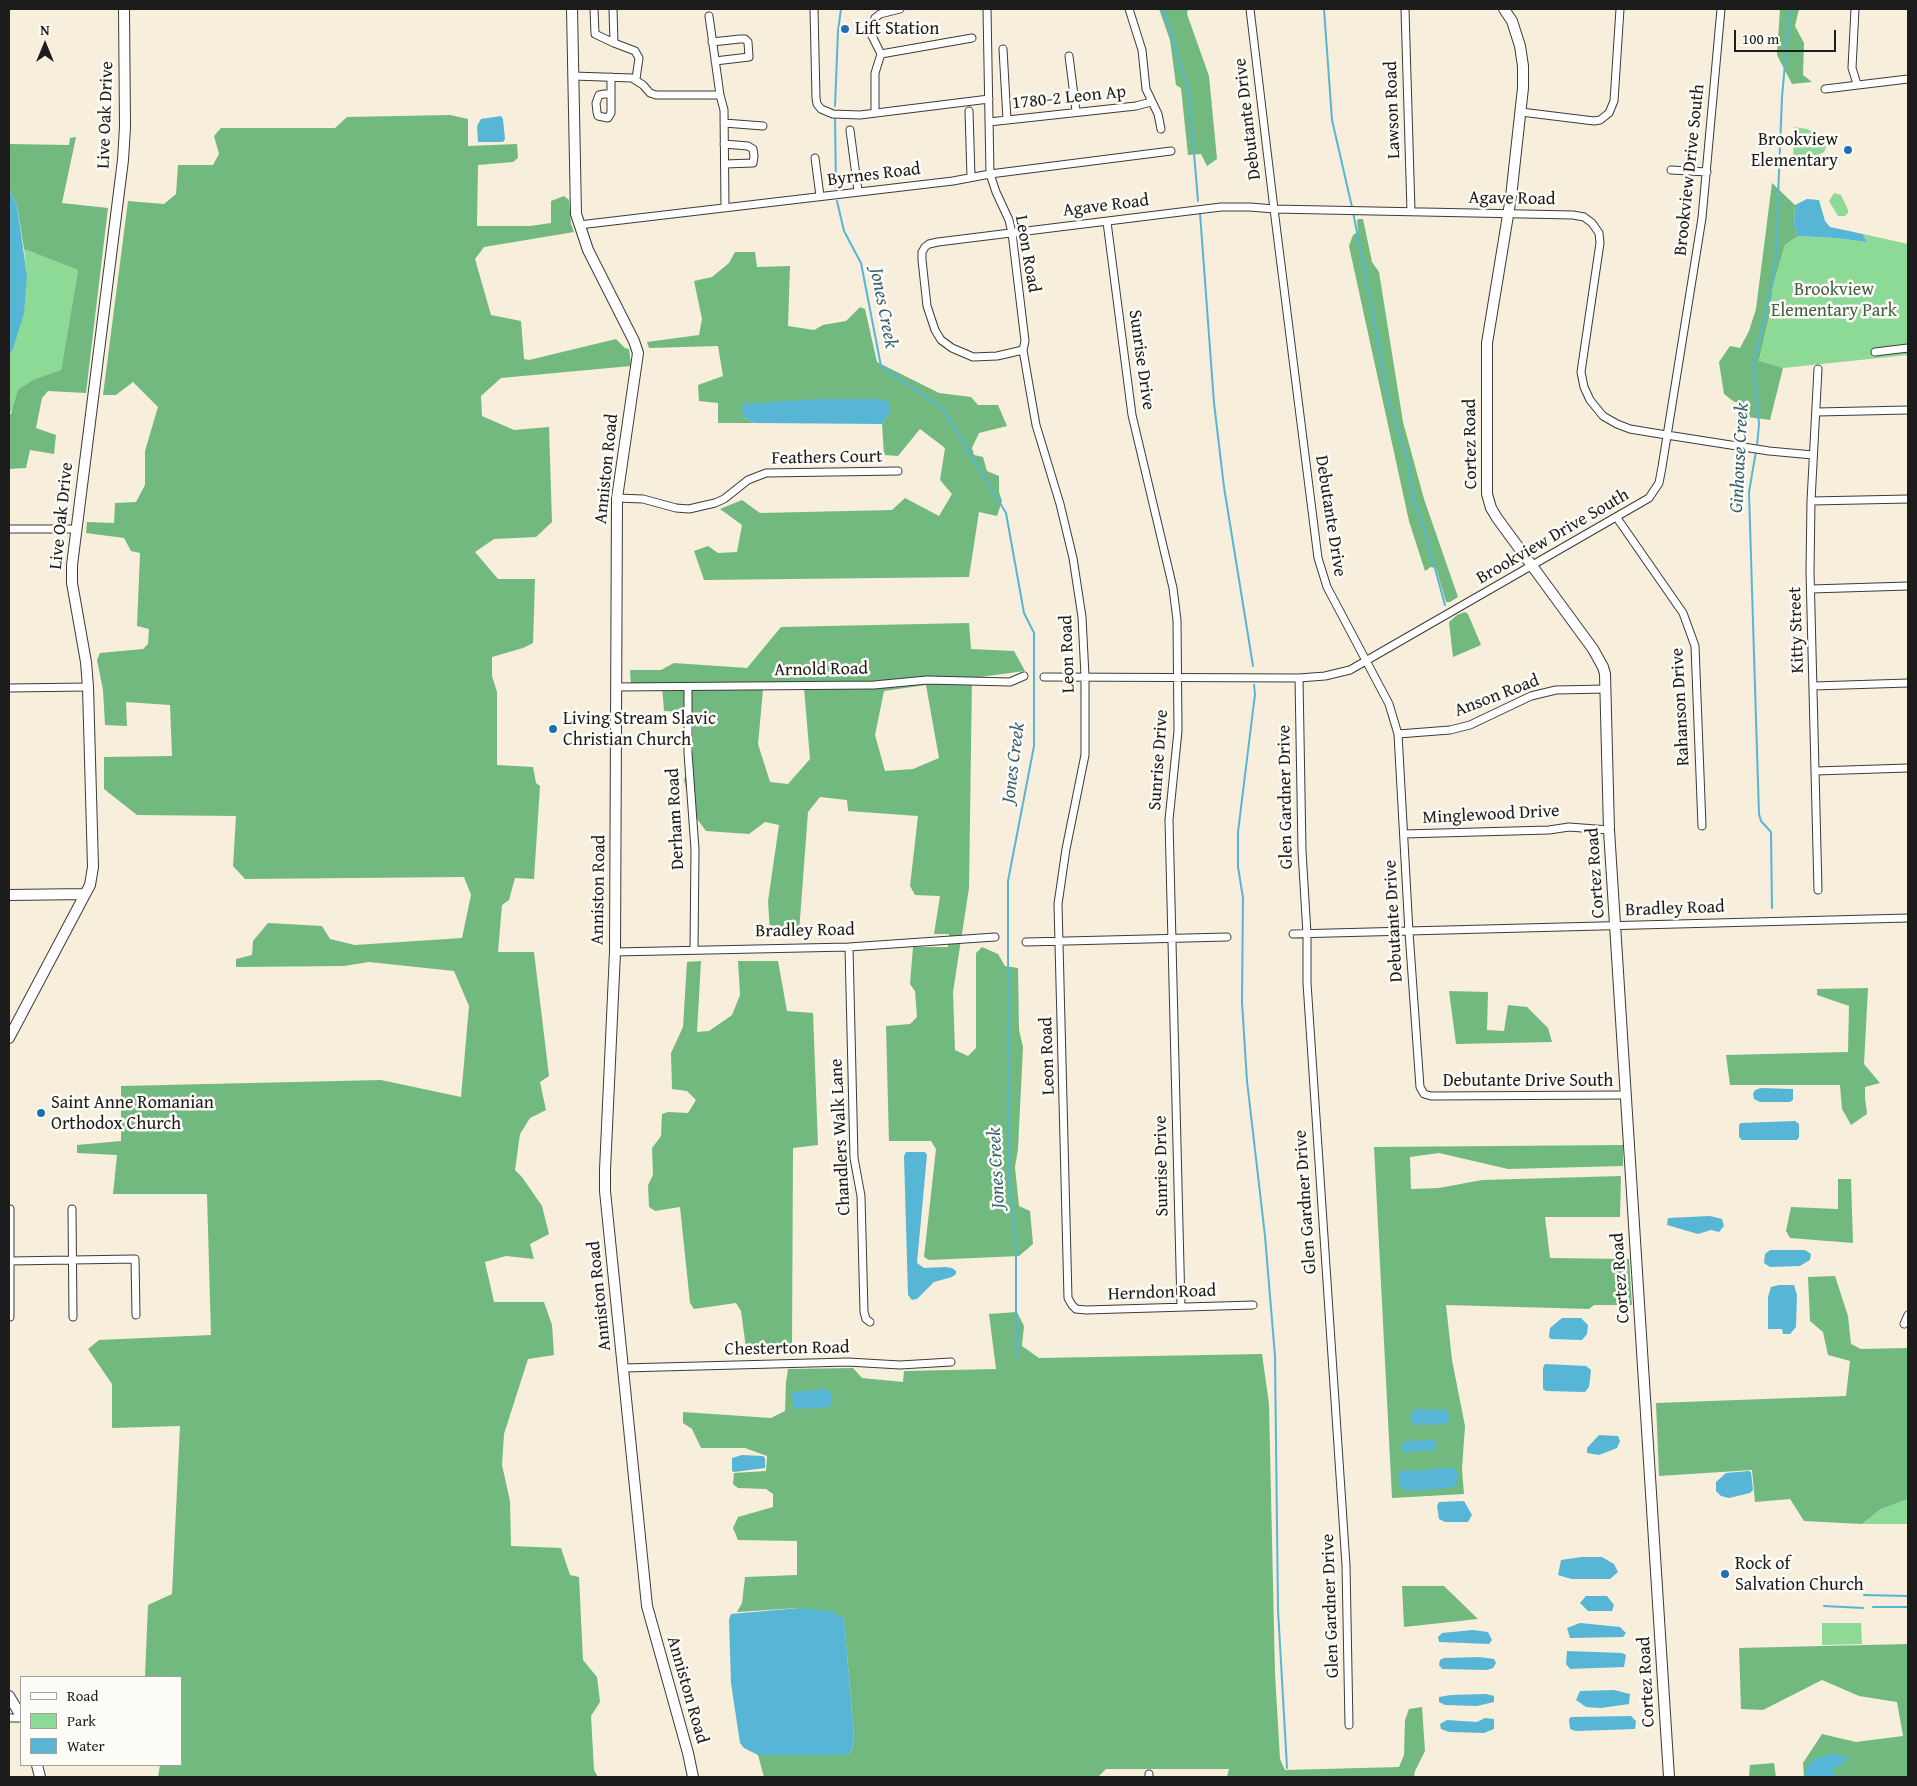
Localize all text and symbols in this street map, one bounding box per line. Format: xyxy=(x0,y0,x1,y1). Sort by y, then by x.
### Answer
place label: Lift Station xyxy=(855,18,939,40)
north arrow xyxy=(20,20,70,70)
text: N xyxy=(40,20,50,40)
scale bar xyxy=(1737,20,1840,52)
marker: Lift Station xyxy=(839,23,851,35)
text: 100 m xyxy=(1742,28,1779,49)
street label: Debutante Drive xyxy=(1230,57,1266,181)
street label: Live Oak Drive xyxy=(93,61,119,169)
street label: Lawson Road xyxy=(1380,61,1406,159)
street label: 1780-2 Leon Ap xyxy=(1011,81,1127,115)
street label: Brookview Drive South xyxy=(1670,83,1710,257)
place label: Brookview Elementary xyxy=(1751,129,1838,172)
marker: Brookview Elementary xyxy=(1842,144,1854,156)
street label: Byrnes Road xyxy=(826,159,922,191)
street label: Agave Road xyxy=(1468,187,1556,211)
street label: Agave Road xyxy=(1062,190,1150,222)
street label: Leon Road xyxy=(1010,214,1044,294)
water label: Jones Creek xyxy=(864,266,902,350)
park label: Brookview Elementary Park xyxy=(1771,279,1897,322)
street label: Sunrise Drive xyxy=(1123,308,1159,412)
street label: Cortez Road xyxy=(1459,398,1483,490)
water label: Ginhouse Creek xyxy=(1726,402,1754,514)
street label: Anniston Road xyxy=(590,413,624,525)
street label: Feathers Court xyxy=(771,446,883,470)
street label: Debutante Drive xyxy=(1310,454,1350,578)
street label: Live Oak Drive xyxy=(46,461,78,571)
street label: Brookview Drive South xyxy=(1473,484,1633,590)
street label: Kitty Street xyxy=(1785,586,1809,674)
street label: Leon Road xyxy=(1056,615,1080,693)
street label: Rahanson Drive xyxy=(1667,647,1695,767)
street label: Arnold Road xyxy=(774,658,868,682)
street label: Anson Road xyxy=(1452,670,1542,722)
place label: Living Stream Slavic Christian Church xyxy=(563,708,716,751)
street label: Sunrise Drive xyxy=(1145,709,1173,811)
water label: Jones Creek xyxy=(998,721,1030,805)
marker: Living Stream Slavic Christian Church xyxy=(547,723,559,735)
street label: Glen Gardner Drive xyxy=(1274,725,1298,869)
street label: Derham Road xyxy=(663,768,689,870)
street label: Minglewood Drive xyxy=(1422,801,1560,829)
street label: Cortez Road xyxy=(1582,827,1610,919)
street label: Anniston Road xyxy=(587,835,611,945)
street label: Debutante Drive xyxy=(1380,859,1408,983)
street label: Bradley Road xyxy=(1625,896,1725,922)
street label: Bradley Road xyxy=(755,919,855,943)
street label: Leon Road xyxy=(1036,1017,1060,1095)
street label: Chandlers Walk Lane xyxy=(826,1058,856,1216)
street label: Debutante Drive South xyxy=(1443,1070,1613,1092)
place label: Saint Anne Romanian Orthodox Church xyxy=(51,1092,214,1134)
marker: Saint Anne Romanian Orthodox Church xyxy=(35,1107,47,1119)
street label: Sunrise Drive xyxy=(1150,1115,1174,1217)
water label: Jones Creek xyxy=(983,1127,1011,1209)
street label: Glen Gardner Drive xyxy=(1290,1129,1322,1275)
street label: Cortez Road xyxy=(1607,1232,1635,1324)
street label: Anniston Road xyxy=(583,1240,617,1352)
street label: Herndon Road xyxy=(1107,1280,1217,1306)
street label: Chesterton Road xyxy=(724,1337,850,1361)
street label: Glen Gardner Drive xyxy=(1318,1533,1344,1679)
place label: Rock of Salvation Church xyxy=(1735,1553,1864,1596)
marker: Rock of Salvation Church xyxy=(1719,1568,1731,1580)
street label: Anniston Road xyxy=(661,1634,713,1746)
street label: Cortez Road xyxy=(1634,1636,1660,1728)
legend xyxy=(20,1676,182,1766)
text: Road xyxy=(67,1685,98,1706)
text: Park xyxy=(67,1710,96,1731)
text: Water xyxy=(67,1735,105,1756)

